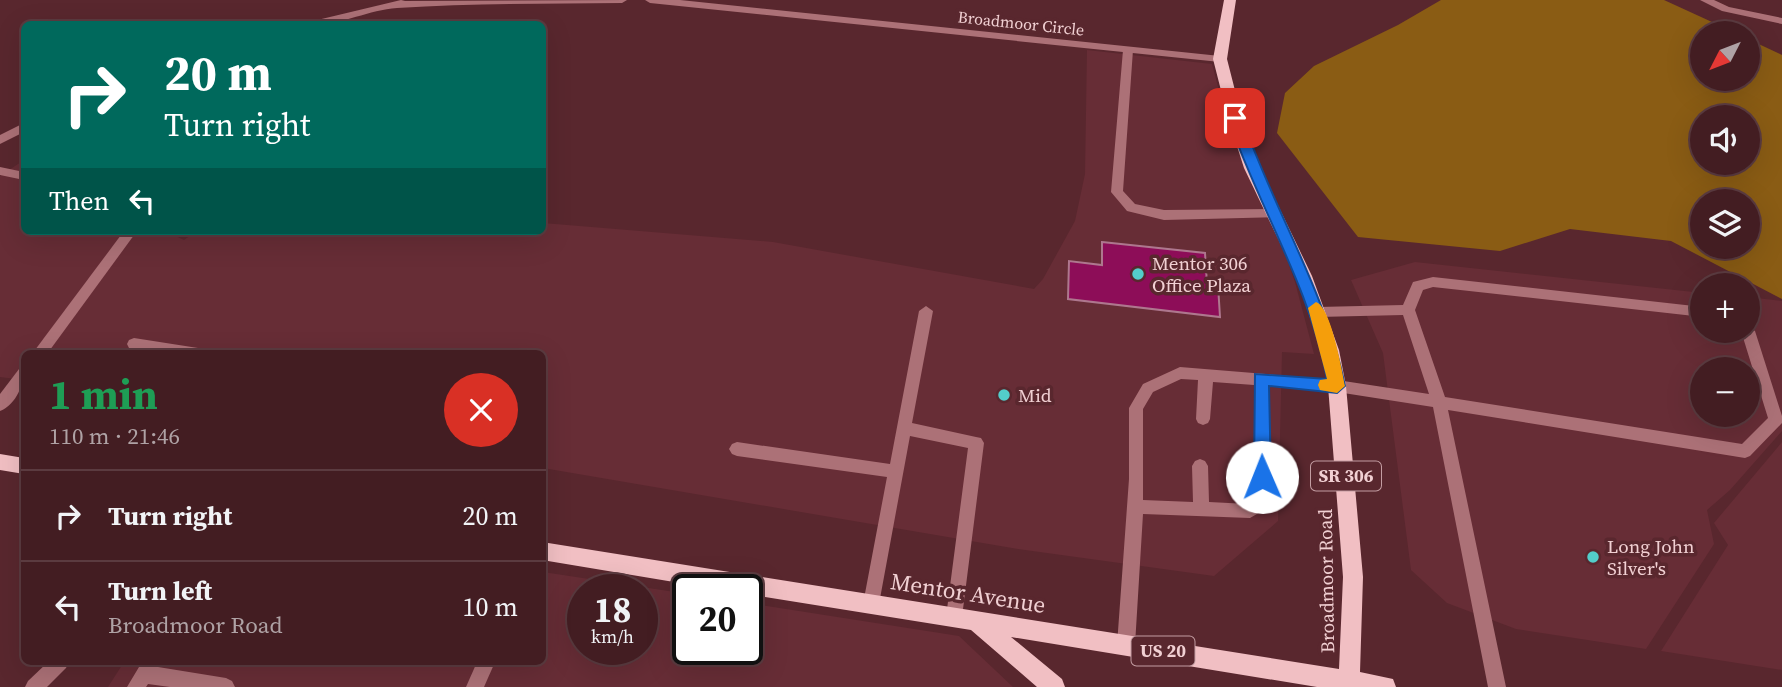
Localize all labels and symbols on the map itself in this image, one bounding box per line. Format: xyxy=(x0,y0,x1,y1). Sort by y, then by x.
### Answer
street label: Broadmoor Circle xyxy=(957,5,1085,41)
north arrow xyxy=(1690,21,1760,91)
pin xyxy=(1205,88,1265,148)
place label: Mentor 306 Office Plaza xyxy=(1152,250,1251,298)
marker: Mentor 306 Office Plaza xyxy=(1130,266,1146,282)
place label: Mid xyxy=(1018,382,1052,408)
marker: Mid xyxy=(996,387,1012,403)
position arrow xyxy=(1225,440,1299,514)
road number: SR 306 xyxy=(1311,462,1381,490)
street label: Broadmoor Road xyxy=(1312,508,1340,653)
place label: Long John Silver's xyxy=(1607,533,1694,581)
marker: Long John Silver's xyxy=(1585,549,1601,565)
street label: Mentor Avenue xyxy=(888,565,1048,621)
speed limit sign: 20 xyxy=(672,574,763,665)
road number: US 20 xyxy=(1132,636,1194,666)

